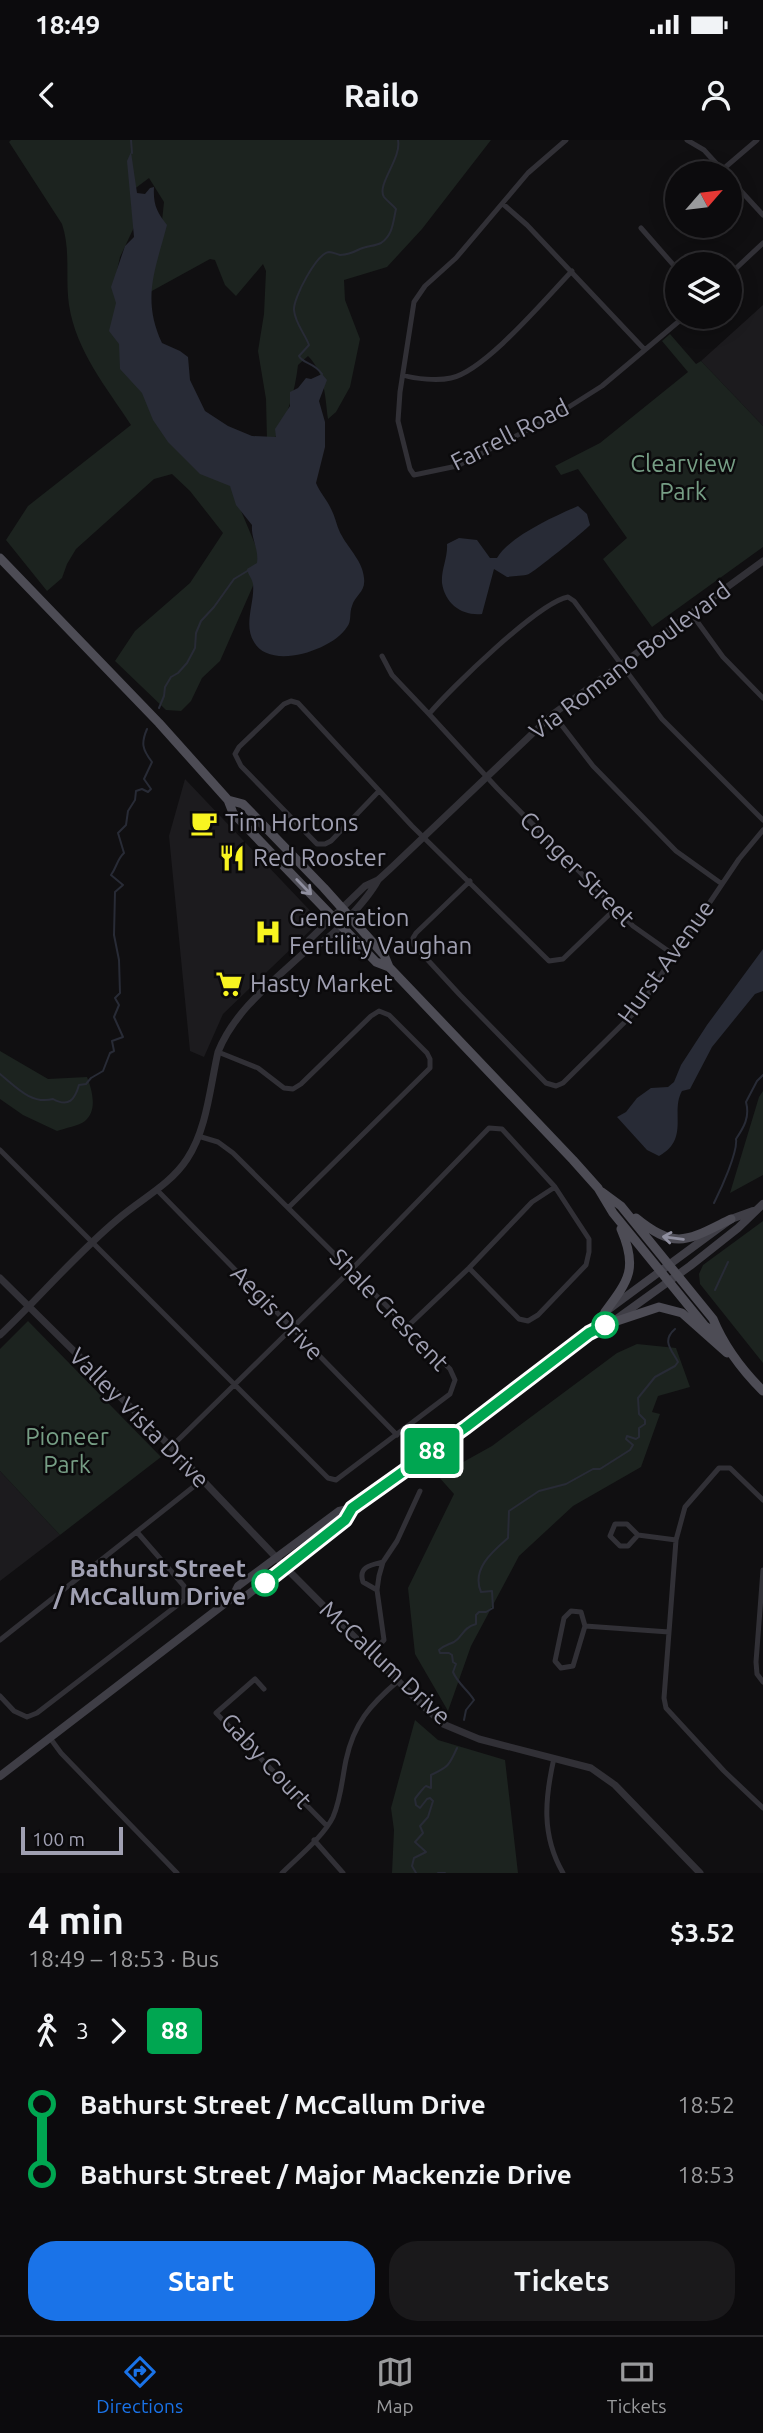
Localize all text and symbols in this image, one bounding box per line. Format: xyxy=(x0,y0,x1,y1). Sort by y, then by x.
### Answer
text: 18:49 xyxy=(35,10,100,39)
icon: back xyxy=(28,76,66,114)
icon: person xyxy=(697,76,735,114)
text: Railo xyxy=(344,77,419,113)
north arrow xyxy=(665,161,742,238)
map controls xyxy=(665,161,742,329)
button: layers xyxy=(665,252,742,329)
street label: Farrell Road xyxy=(446,393,573,476)
park label: Clearview Park xyxy=(630,450,736,505)
street label: Via Romano Boulevard xyxy=(524,576,735,745)
street label: Conger Street xyxy=(514,806,641,932)
cafe icon: Tim Hortons xyxy=(189,808,219,838)
place label: Tim Hortons xyxy=(225,809,358,836)
restaurant icon: Red Rooster xyxy=(217,843,247,873)
place label: Red Rooster xyxy=(253,844,386,871)
one-way arrow xyxy=(296,879,313,896)
street label: Hurst Avenue xyxy=(612,895,719,1029)
place label: Generation Fertility Vaughan xyxy=(289,904,472,959)
hospital icon: Generation Fertility Vaughan xyxy=(253,917,283,947)
supermarket icon: Hasty Market xyxy=(214,969,244,999)
place label: Hasty Market xyxy=(250,970,393,997)
one-way arrow xyxy=(663,1231,685,1244)
street label: Shale Crescent xyxy=(325,1243,455,1376)
street label: Aegis Drive xyxy=(226,1260,329,1366)
unlabelled marker xyxy=(592,1312,618,1338)
street label: Valley Vista Drive xyxy=(64,1342,215,1493)
park label: Pioneer Park xyxy=(25,1423,109,1478)
line badge: 88 xyxy=(400,1428,464,1474)
text: 88 xyxy=(418,1437,446,1464)
place label: Bathurst Street / McCallum Drive xyxy=(52,1555,246,1610)
marker: Bathurst Street / McCallum Drive xyxy=(252,1570,278,1596)
street label: McCallum Drive xyxy=(315,1595,456,1730)
street label: Gaby Court xyxy=(215,1707,318,1814)
scale bar xyxy=(21,1824,122,1856)
text: 100 m xyxy=(32,1828,85,1850)
text: 4 min xyxy=(28,1899,124,1941)
text: $3.52 xyxy=(670,1918,735,1947)
text: 18:49 – 18:53 · Bus xyxy=(28,1946,219,1971)
icon: walk xyxy=(28,2012,66,2050)
icon: forward xyxy=(99,2012,137,2050)
text: 88 xyxy=(161,2017,188,2044)
text: 3 xyxy=(76,2018,89,2043)
text: Bathurst Street / McCallum Drive xyxy=(80,2090,486,2119)
text: 18:52 xyxy=(677,2092,735,2117)
text: Bathurst Street / Major Mackenzie Drive xyxy=(80,2160,572,2189)
text: 18:53 xyxy=(677,2162,735,2187)
button: Start xyxy=(28,2241,375,2321)
button: Tickets xyxy=(389,2241,735,2321)
tab: Directions xyxy=(96,2353,183,2417)
tab: Map xyxy=(376,2353,414,2417)
tab: Tickets xyxy=(607,2353,667,2417)

